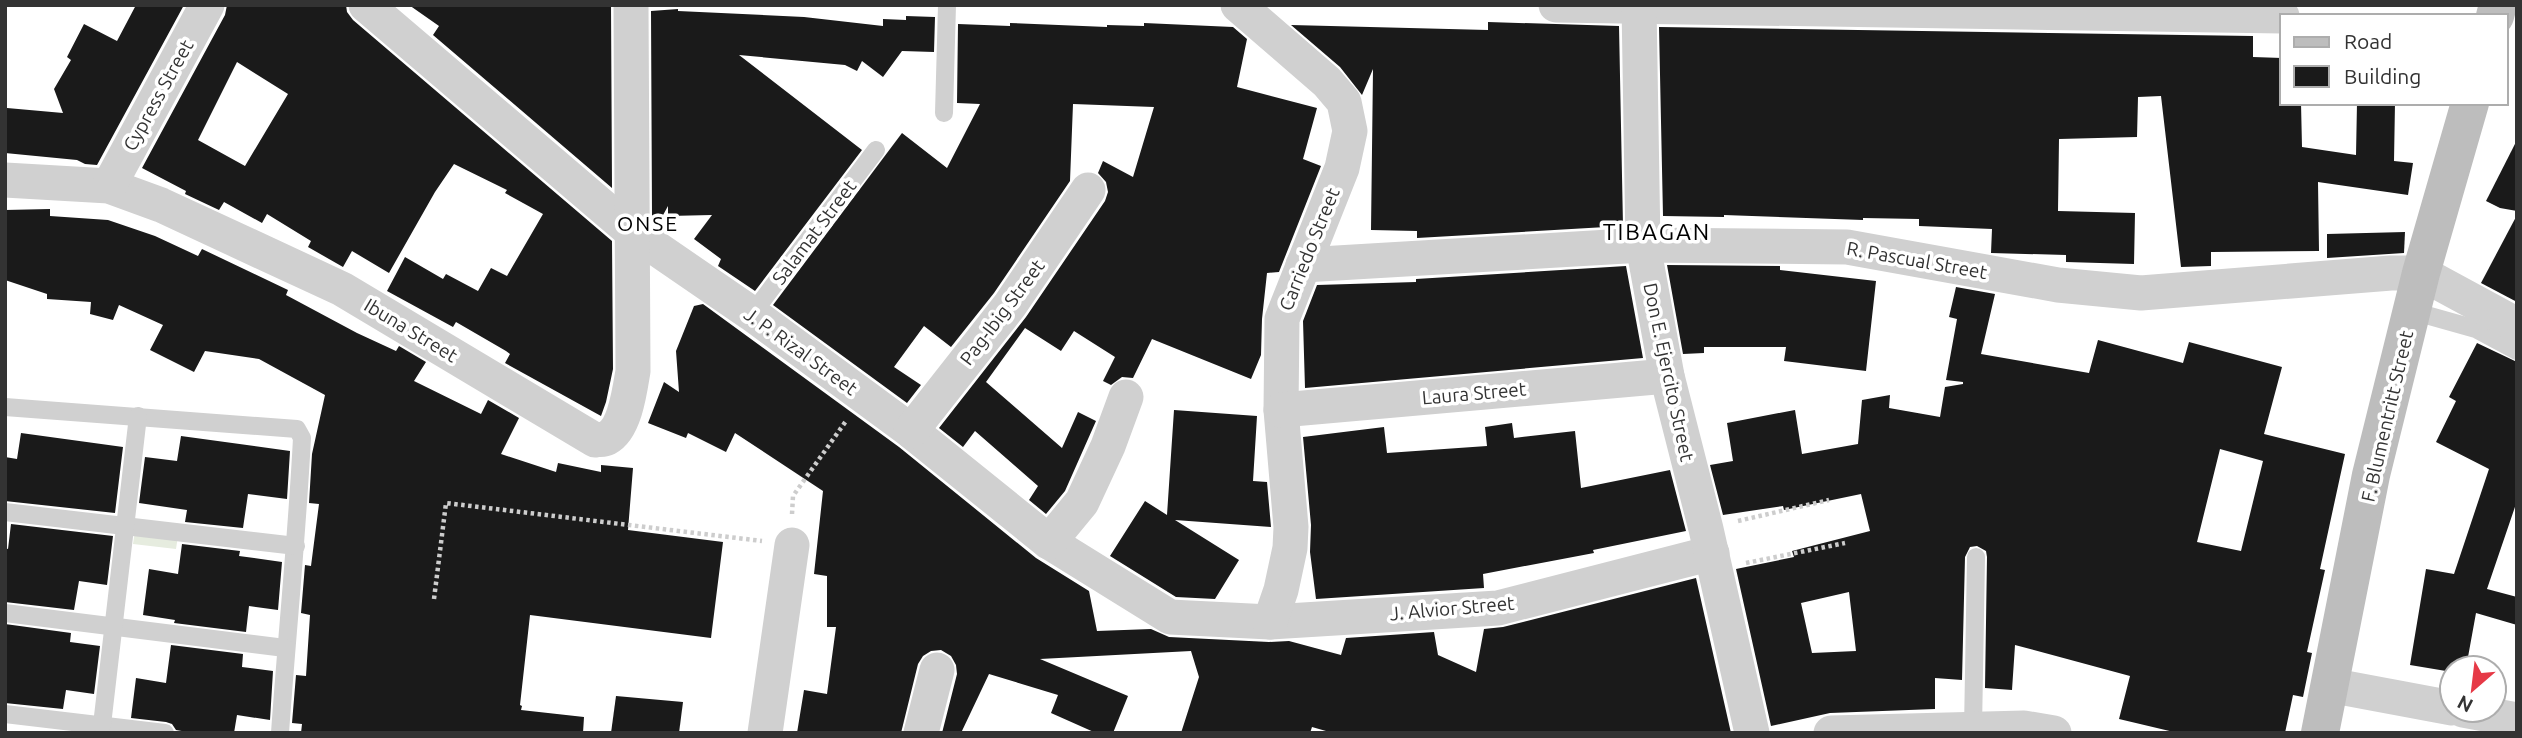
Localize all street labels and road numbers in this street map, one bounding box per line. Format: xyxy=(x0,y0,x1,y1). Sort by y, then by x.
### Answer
street label: Cypress Street xyxy=(118,35,198,154)
street label: Salamat Street xyxy=(767,175,861,289)
street label: Carriedo Street xyxy=(1274,184,1344,314)
street label: R. Pascual Street xyxy=(1845,237,1989,283)
street label: Pag-Ibig Street xyxy=(955,255,1049,369)
street label: Don E. Ejercito Street xyxy=(1639,281,1699,464)
street label: Ibuna Street xyxy=(360,294,462,367)
street label: J. P. Rizal Street xyxy=(740,303,862,400)
street label: F. Blumentritt Street xyxy=(2357,328,2418,504)
street label: Laura Street xyxy=(1421,377,1528,409)
street label: J. Alvior Street xyxy=(1389,592,1516,624)

